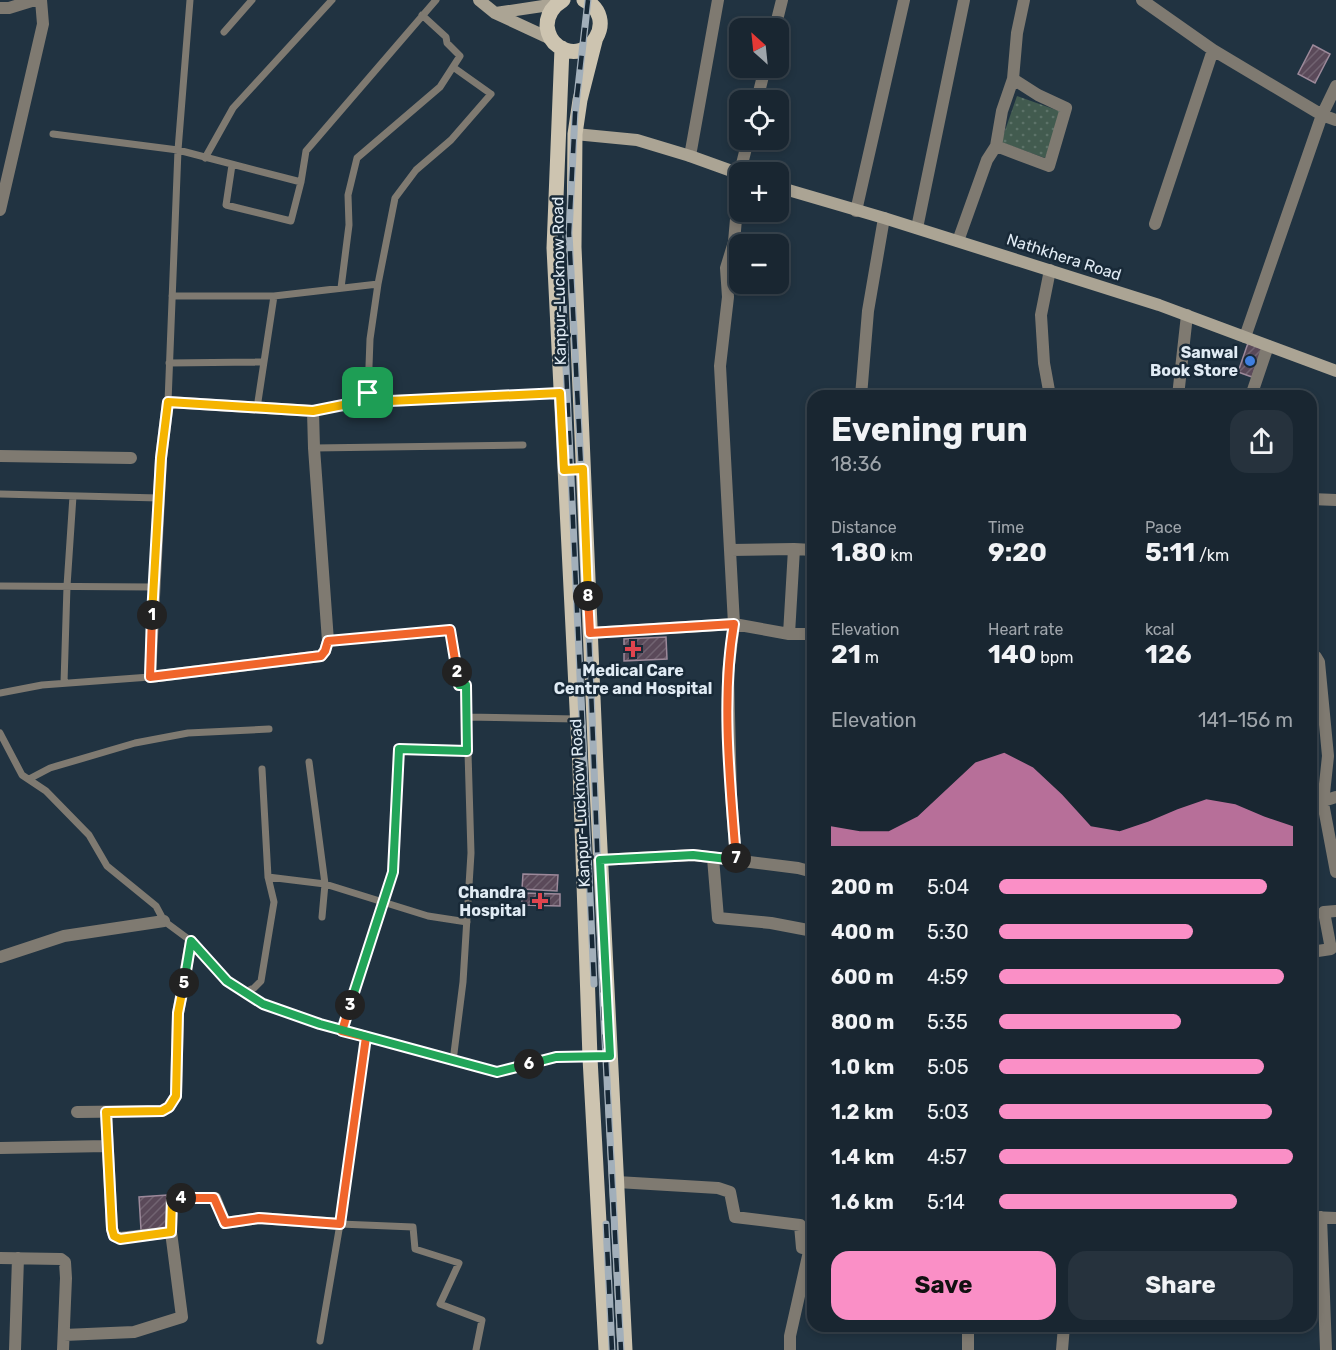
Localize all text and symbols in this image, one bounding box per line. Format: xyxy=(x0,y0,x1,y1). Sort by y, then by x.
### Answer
north arrow xyxy=(729,18,789,78)
map controls xyxy=(729,18,789,294)
button: locate xyxy=(729,90,789,150)
button: + xyxy=(729,162,789,222)
street label: Kanpur-Lucknow Road xyxy=(548,196,570,366)
street label: Nathkhera Road xyxy=(1004,230,1124,284)
button: − xyxy=(729,234,789,294)
place label: Sanwal Book Store xyxy=(1150,343,1238,380)
marker: Sanwal Book Store xyxy=(1243,354,1257,368)
pin xyxy=(342,367,393,418)
icon: arrive xyxy=(351,376,384,409)
text: Evening run xyxy=(831,410,1028,449)
button: share xyxy=(1230,410,1293,473)
text: 18:36 xyxy=(831,452,881,476)
text: Distance xyxy=(831,518,897,537)
text: Time xyxy=(988,518,1024,537)
text: Pace xyxy=(1145,518,1182,537)
text: 1.80 xyxy=(831,537,886,568)
text: 9:20 xyxy=(988,537,1047,568)
text: 5:11 xyxy=(1145,537,1195,568)
text: km xyxy=(886,546,913,565)
text: /km xyxy=(1195,546,1229,565)
pin: 8 xyxy=(573,581,603,611)
text: 8 xyxy=(583,586,593,605)
pin: 1 xyxy=(137,600,167,630)
text: 1 xyxy=(148,605,156,624)
text: Elevation xyxy=(831,620,900,639)
text: Heart rate xyxy=(988,620,1063,639)
text: kcal xyxy=(1145,620,1174,639)
text: 21 xyxy=(831,639,861,670)
text: 140 xyxy=(988,639,1036,670)
text: 126 xyxy=(1145,639,1192,670)
marker: Medical Care Centre and Hospital xyxy=(624,640,642,658)
text: m xyxy=(861,648,879,667)
text: bpm xyxy=(1036,648,1074,667)
pin: 2 xyxy=(442,657,472,687)
place label: Medical Care Centre and Hospital xyxy=(554,661,712,698)
text: 2 xyxy=(452,662,462,681)
text: Elevation xyxy=(831,708,917,732)
text: 141–156 m xyxy=(1198,708,1293,732)
street label: Kanpur-Lucknow Road xyxy=(566,718,594,888)
pin: 7 xyxy=(721,843,751,873)
text: 7 xyxy=(731,848,741,867)
text: 200 m xyxy=(831,875,894,899)
text: 5:04 xyxy=(927,875,969,899)
place label: Chandra Hospital xyxy=(458,883,526,920)
marker: Chandra Hospital xyxy=(531,892,549,910)
text: 400 m xyxy=(831,920,894,944)
text: 5:30 xyxy=(927,920,969,944)
text: 600 m xyxy=(831,965,894,989)
text: 4:59 xyxy=(927,965,968,989)
pin: 5 xyxy=(169,968,199,998)
text: 5 xyxy=(179,973,189,992)
pin: 3 xyxy=(335,990,365,1020)
text: 3 xyxy=(345,995,355,1014)
text: 800 m xyxy=(831,1010,894,1034)
text: 5:35 xyxy=(927,1010,968,1034)
pin: 6 xyxy=(514,1049,544,1079)
text: 6 xyxy=(524,1054,534,1073)
text: 1.0 km xyxy=(831,1055,894,1079)
text: 5:05 xyxy=(927,1055,969,1079)
text: 1.2 km xyxy=(831,1100,894,1124)
text: 5:03 xyxy=(927,1100,969,1124)
text: 1.4 km xyxy=(831,1145,894,1169)
text: 4:57 xyxy=(927,1145,967,1169)
pin: 4 xyxy=(166,1183,196,1213)
text: 4 xyxy=(176,1188,186,1207)
text: 1.6 km xyxy=(831,1190,894,1214)
text: 5:14 xyxy=(927,1190,965,1214)
button: Save xyxy=(831,1251,1056,1320)
button: Share xyxy=(1068,1251,1293,1320)

